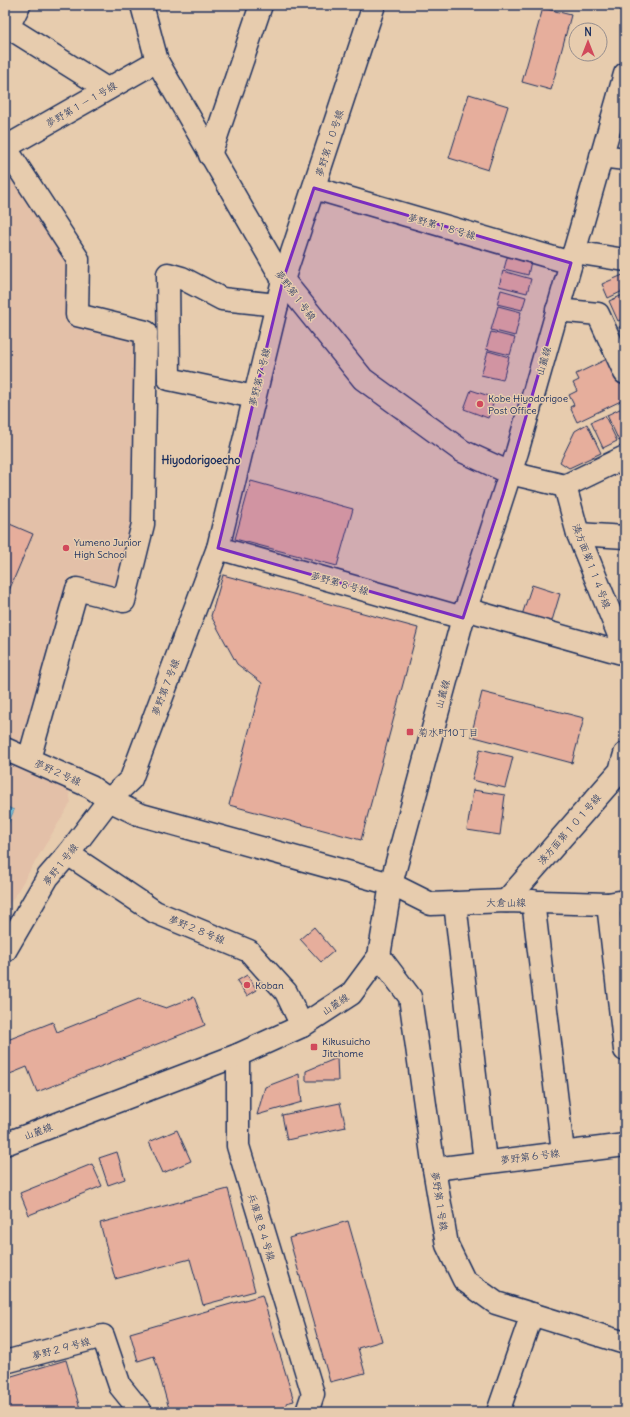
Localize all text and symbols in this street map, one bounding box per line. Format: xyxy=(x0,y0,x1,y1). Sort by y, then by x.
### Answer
north arrow xyxy=(568,22,608,62)
text: N xyxy=(584,25,592,39)
street label: 夢野第１－１号線 xyxy=(43,79,119,130)
street label: 夢野第１０号線 xyxy=(312,108,346,178)
street label: 夢野第１８号線 xyxy=(406,211,477,242)
street label: 夢野第１号線 xyxy=(272,267,319,323)
street label: 山麓線 xyxy=(533,345,554,377)
street label: 夢野第７号線 xyxy=(246,346,273,408)
place label: Kobe Hiyodorigoe Post Office xyxy=(488,392,568,417)
marker: Kobe Hiyodorigoe Post Office xyxy=(475,399,485,409)
district label: Hiyodorigoecho xyxy=(162,453,240,468)
street label: 湊方面第１１４号線 xyxy=(569,522,614,611)
place label: Yumeno Junior High School xyxy=(74,536,141,561)
marker: Yumeno Junior High School xyxy=(61,543,71,553)
street label: 夢野第８号線 xyxy=(309,569,370,598)
street label: 夢野第７号線 xyxy=(149,657,182,718)
street label: 山麓線 xyxy=(432,678,453,710)
place label: 菊水町10丁目 xyxy=(418,726,479,739)
marker: 菊水町10丁目 xyxy=(405,727,415,737)
street label: 夢野２号線 xyxy=(32,756,83,789)
street label: 湊方面第１０１号線 xyxy=(535,791,604,868)
street label: 夢野１号線 xyxy=(40,841,81,888)
street label: 大倉山線 xyxy=(486,896,526,909)
street label: 夢野２８号線 xyxy=(167,912,227,947)
place label: Koban xyxy=(255,979,284,992)
marker: Koban xyxy=(242,980,252,990)
street label: 山麓線 xyxy=(319,991,351,1018)
place label: Kikusuicho Jitchome xyxy=(322,1035,371,1060)
marker: Kikusuicho Jitchome xyxy=(309,1042,319,1052)
street label: 山麓線 xyxy=(22,1120,55,1143)
street label: 夢野第６号線 xyxy=(499,1146,561,1167)
street label: 夢野第１号線 xyxy=(428,1170,451,1232)
street label: 兵庫里８４号線 xyxy=(245,1192,278,1263)
street label: 夢野２９号線 xyxy=(30,1334,92,1363)

